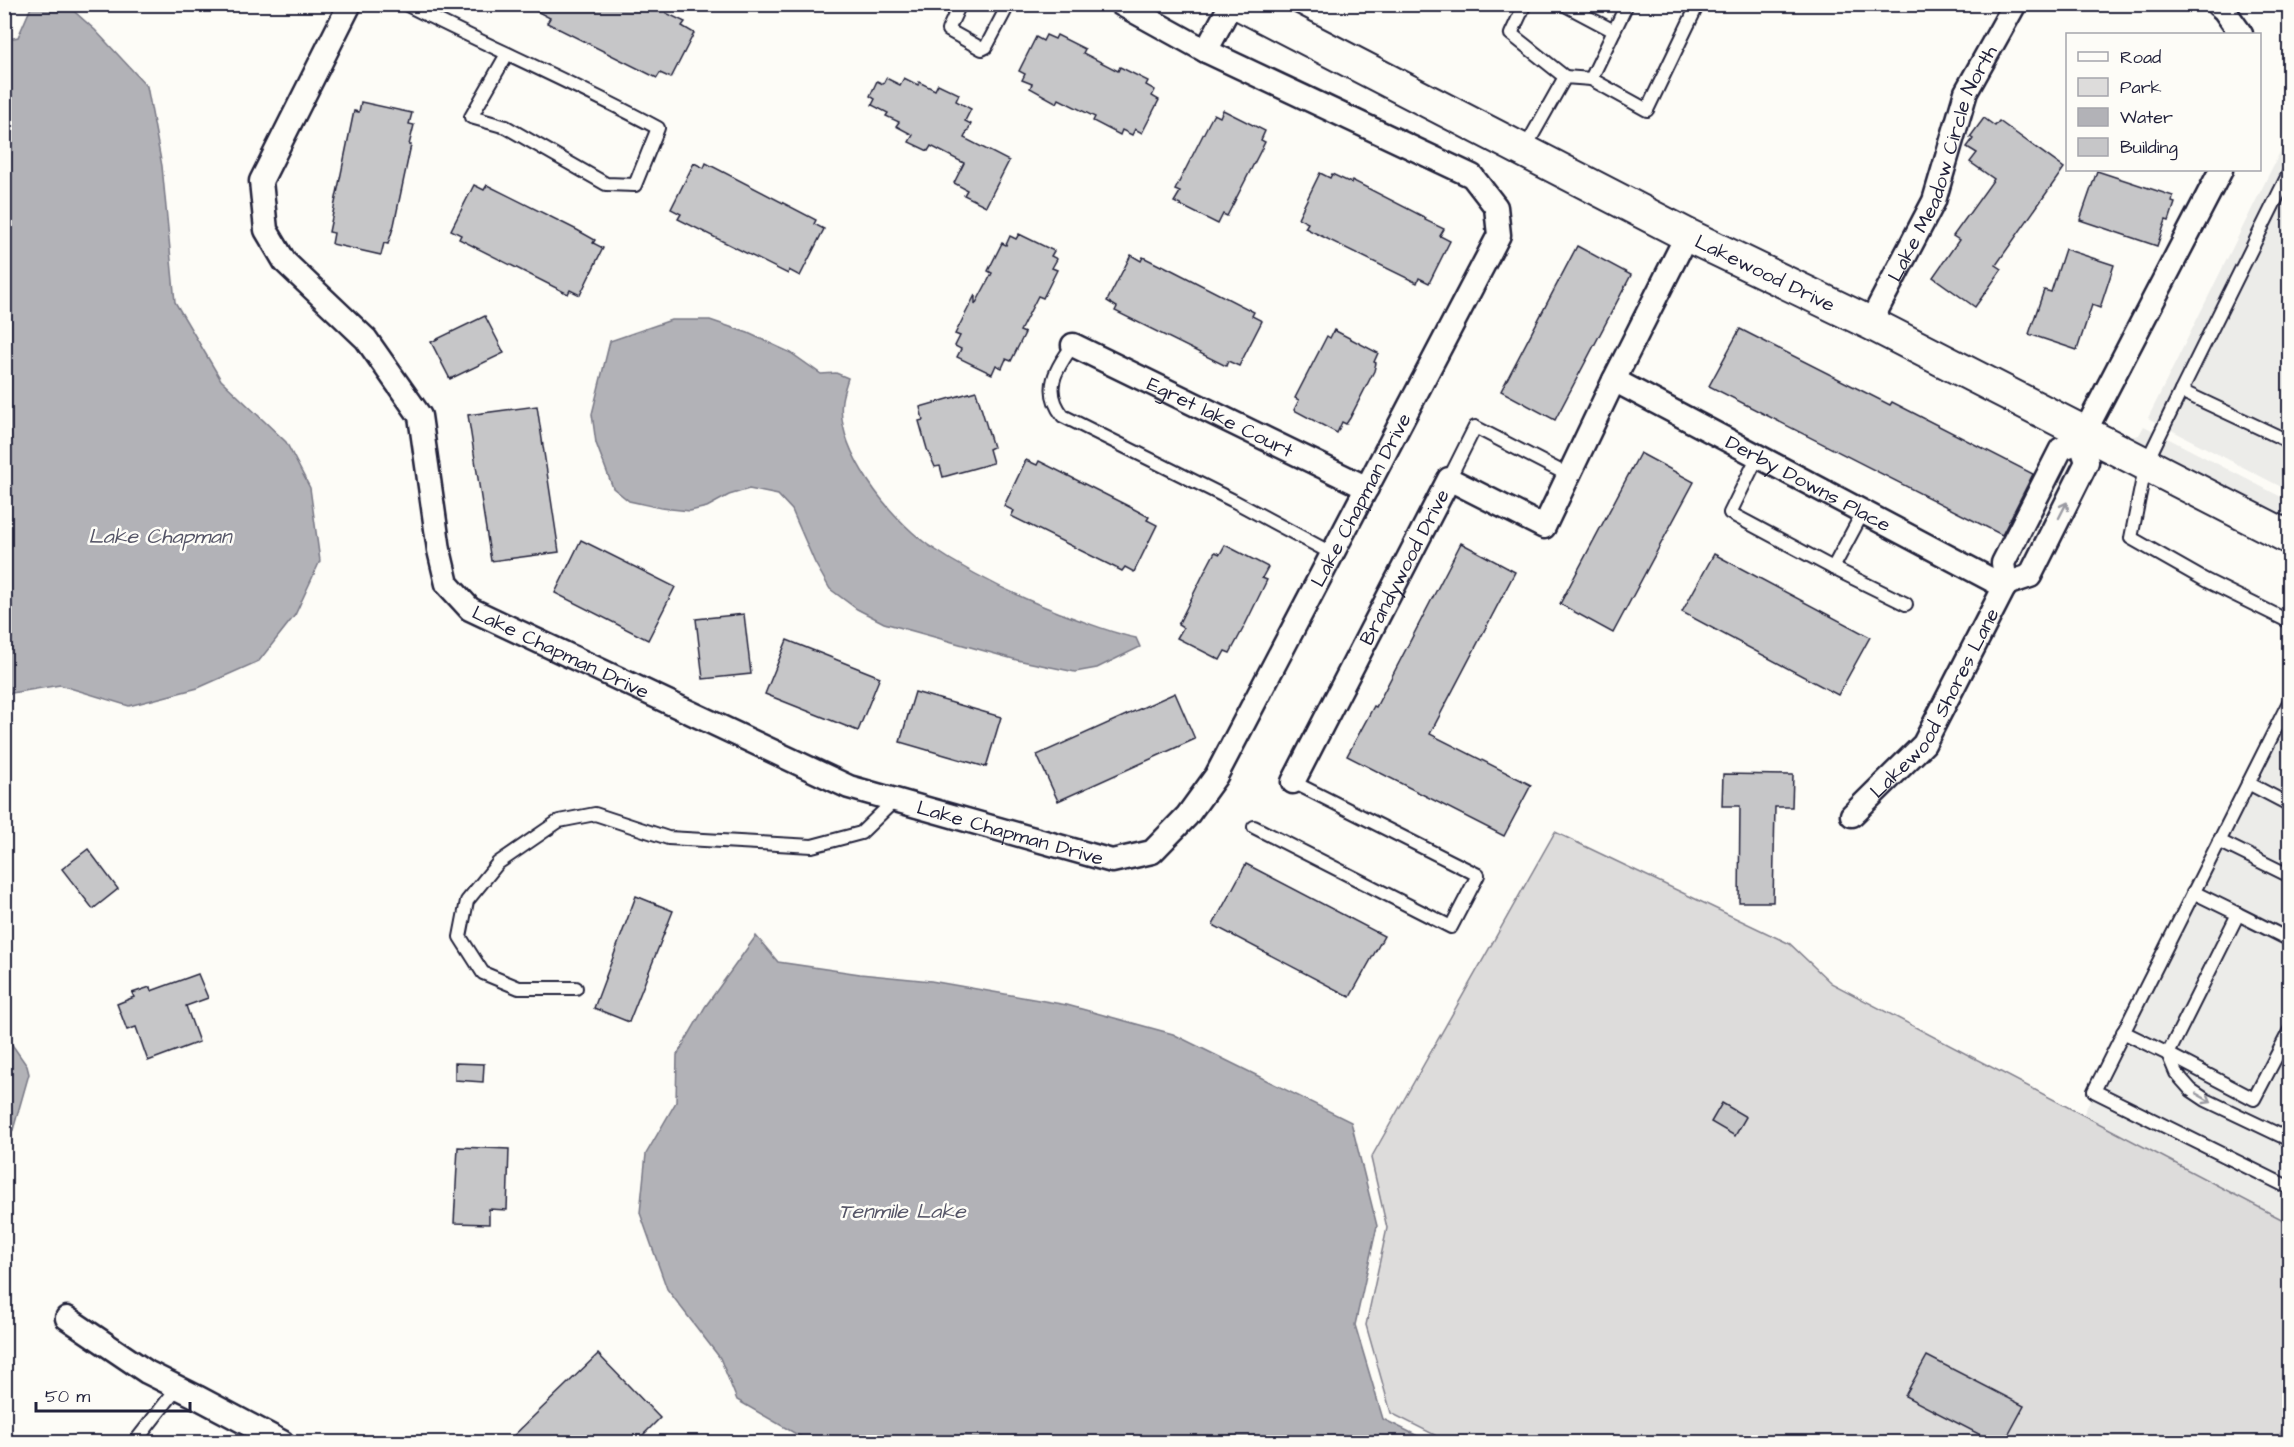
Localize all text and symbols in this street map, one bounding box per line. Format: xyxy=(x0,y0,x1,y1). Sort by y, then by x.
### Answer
legend xyxy=(2066,33,2261,171)
street label: Lake Meadow Circle North xyxy=(1881,40,2004,287)
text: Road xyxy=(2120,45,2161,70)
text: Park xyxy=(2120,75,2162,100)
text: Water xyxy=(2120,105,2173,130)
text: Building xyxy=(2120,135,2178,161)
street label: Lakewood Drive xyxy=(1690,228,1840,319)
street label: Egret lake Court xyxy=(1142,370,1298,465)
street label: Lake Chapman Drive xyxy=(1304,408,1419,592)
street label: Derby Downs Place xyxy=(1720,429,1896,539)
street label: Brandywood Drive xyxy=(1353,484,1457,650)
one-way arrow xyxy=(2058,501,2069,519)
water label: Lake Chapman xyxy=(88,522,233,551)
street label: Lake Chapman Drive xyxy=(467,599,654,706)
street label: Lakewood Shores Lane xyxy=(1864,603,2006,805)
street label: Lake Chapman Drive xyxy=(914,794,1107,873)
one-way arrow xyxy=(2195,1092,2212,1104)
water label: Tenmile Lake xyxy=(838,1197,967,1226)
scale bar xyxy=(36,1375,190,1413)
text: 50 m xyxy=(45,1384,90,1409)

